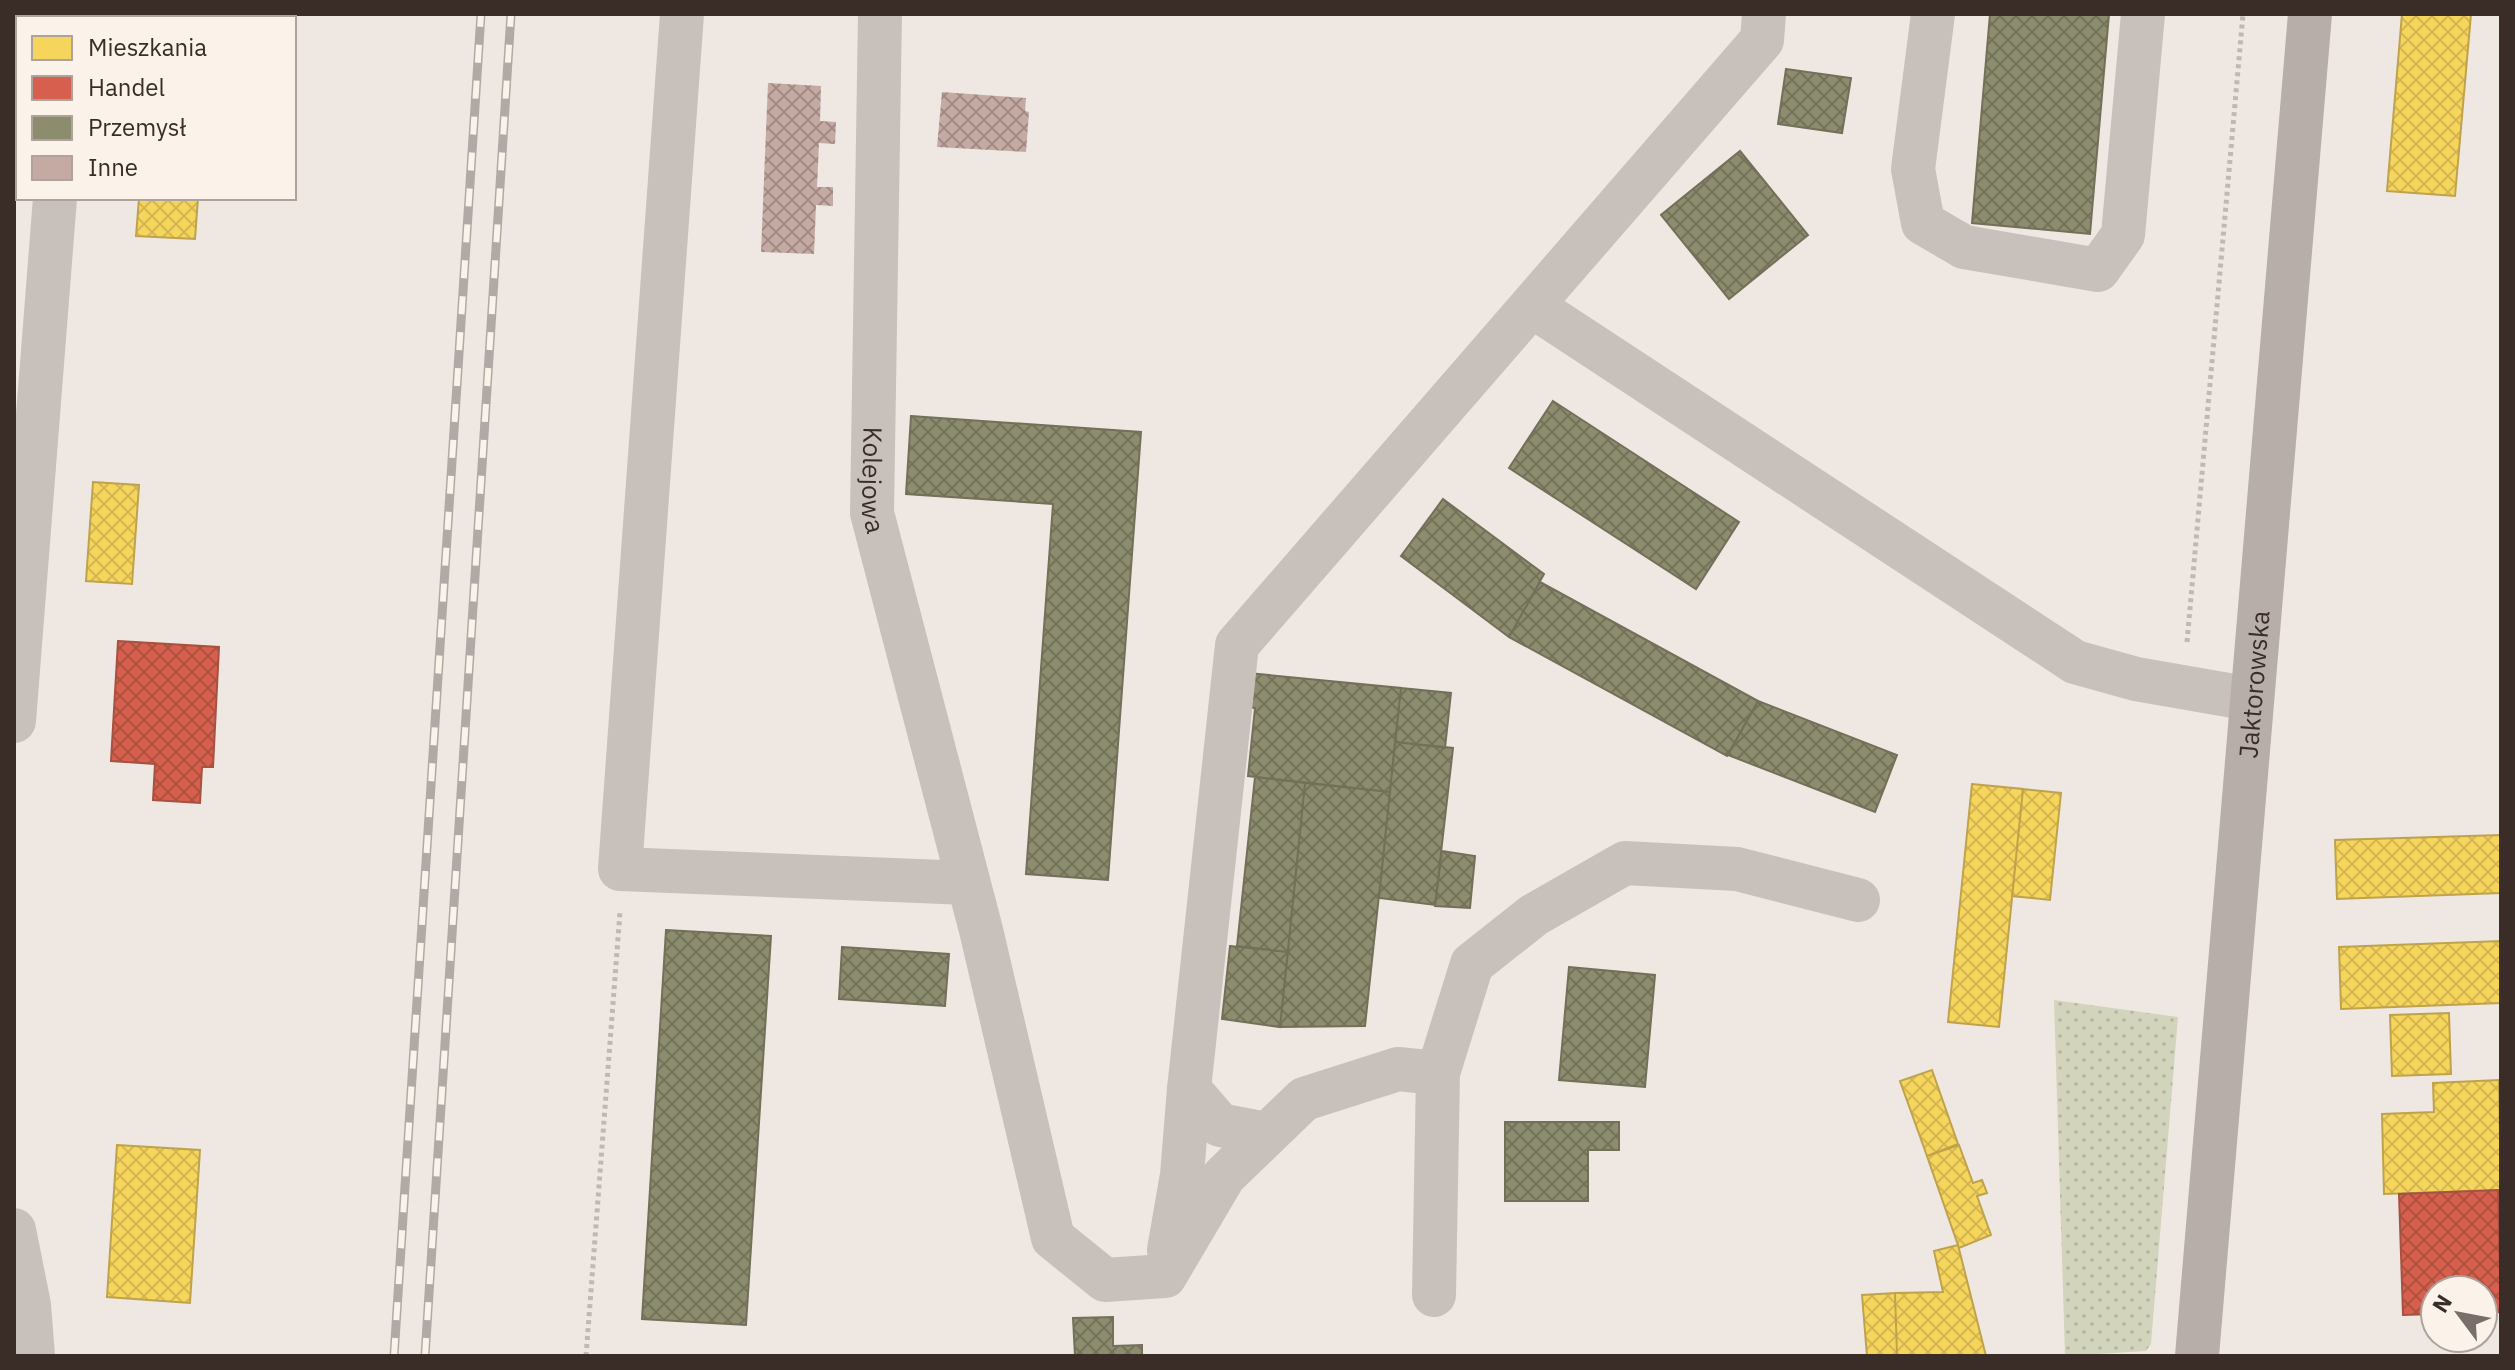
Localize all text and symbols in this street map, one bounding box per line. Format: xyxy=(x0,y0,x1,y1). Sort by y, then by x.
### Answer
legend xyxy=(16,16,296,200)
text: Mieszkania xyxy=(88,31,207,63)
text: Handel xyxy=(88,71,165,103)
text: Przemysł xyxy=(88,111,187,143)
text: Inne xyxy=(88,151,138,183)
street label: Kolejowa xyxy=(855,427,894,537)
street label: Jaktorowska xyxy=(2230,609,2277,760)
north arrow xyxy=(2419,1274,2499,1354)
text: N xyxy=(2425,1289,2458,1318)

